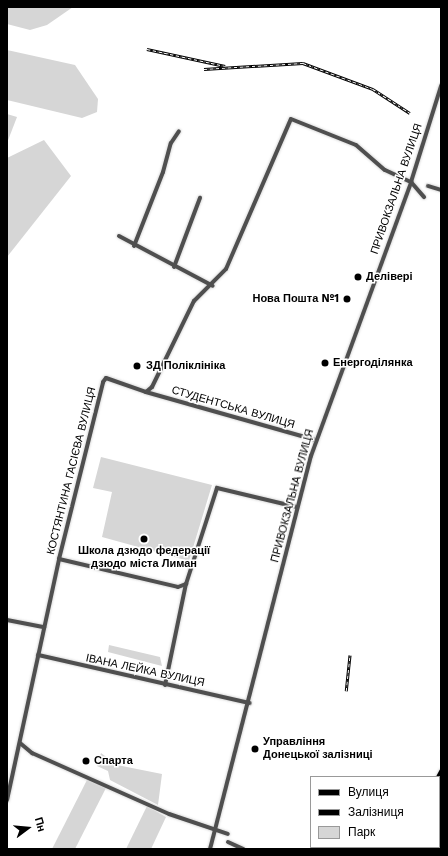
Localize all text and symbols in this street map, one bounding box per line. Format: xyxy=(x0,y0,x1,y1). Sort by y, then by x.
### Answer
street label: ПРИВОКЗАЛЬНА ВУЛИЦЯ xyxy=(368,122,426,256)
place label: Делівері xyxy=(366,270,413,284)
marker: Делівері xyxy=(353,272,363,282)
place label: Нова Пошта №1 xyxy=(252,292,339,306)
marker: Нова Пошта №1 xyxy=(342,294,352,304)
place label: Енергоділянка xyxy=(333,356,413,370)
marker: Енергоділянка xyxy=(320,358,330,368)
place label: ЗД Поліклініка xyxy=(146,359,225,373)
marker: ЗД Поліклініка xyxy=(131,360,143,372)
street label: СТУДЕНТСЬКА ВУЛИЦЯ xyxy=(170,384,296,432)
street label: КОСТЯНТИНА ГАСІЄВА ВУЛИЦЯ xyxy=(45,386,99,556)
street label: ПРИВОКЗАЛЬНА ВУЛИЦЯ xyxy=(269,428,317,564)
marker: Школа дзюдо федерації дзюдо міста Лиман xyxy=(139,534,149,544)
place label: Школа дзюдо федерації дзюдо міста Лиман xyxy=(78,545,210,571)
street label: ІВАНА ЛЕЙКА ВУЛИЦЯ xyxy=(84,652,206,690)
place label: Управління Донецької залізниці xyxy=(263,736,372,762)
marker: Управління Донецької залізниці xyxy=(250,744,260,754)
place label: Спарта xyxy=(94,754,133,768)
marker: Спарта xyxy=(81,756,91,766)
legend xyxy=(310,776,440,848)
text: Вулиця xyxy=(348,785,389,799)
text: Залізниця xyxy=(348,805,404,819)
north arrow xyxy=(8,808,48,848)
text: Пн xyxy=(32,816,48,833)
text: Парк xyxy=(348,825,375,839)

